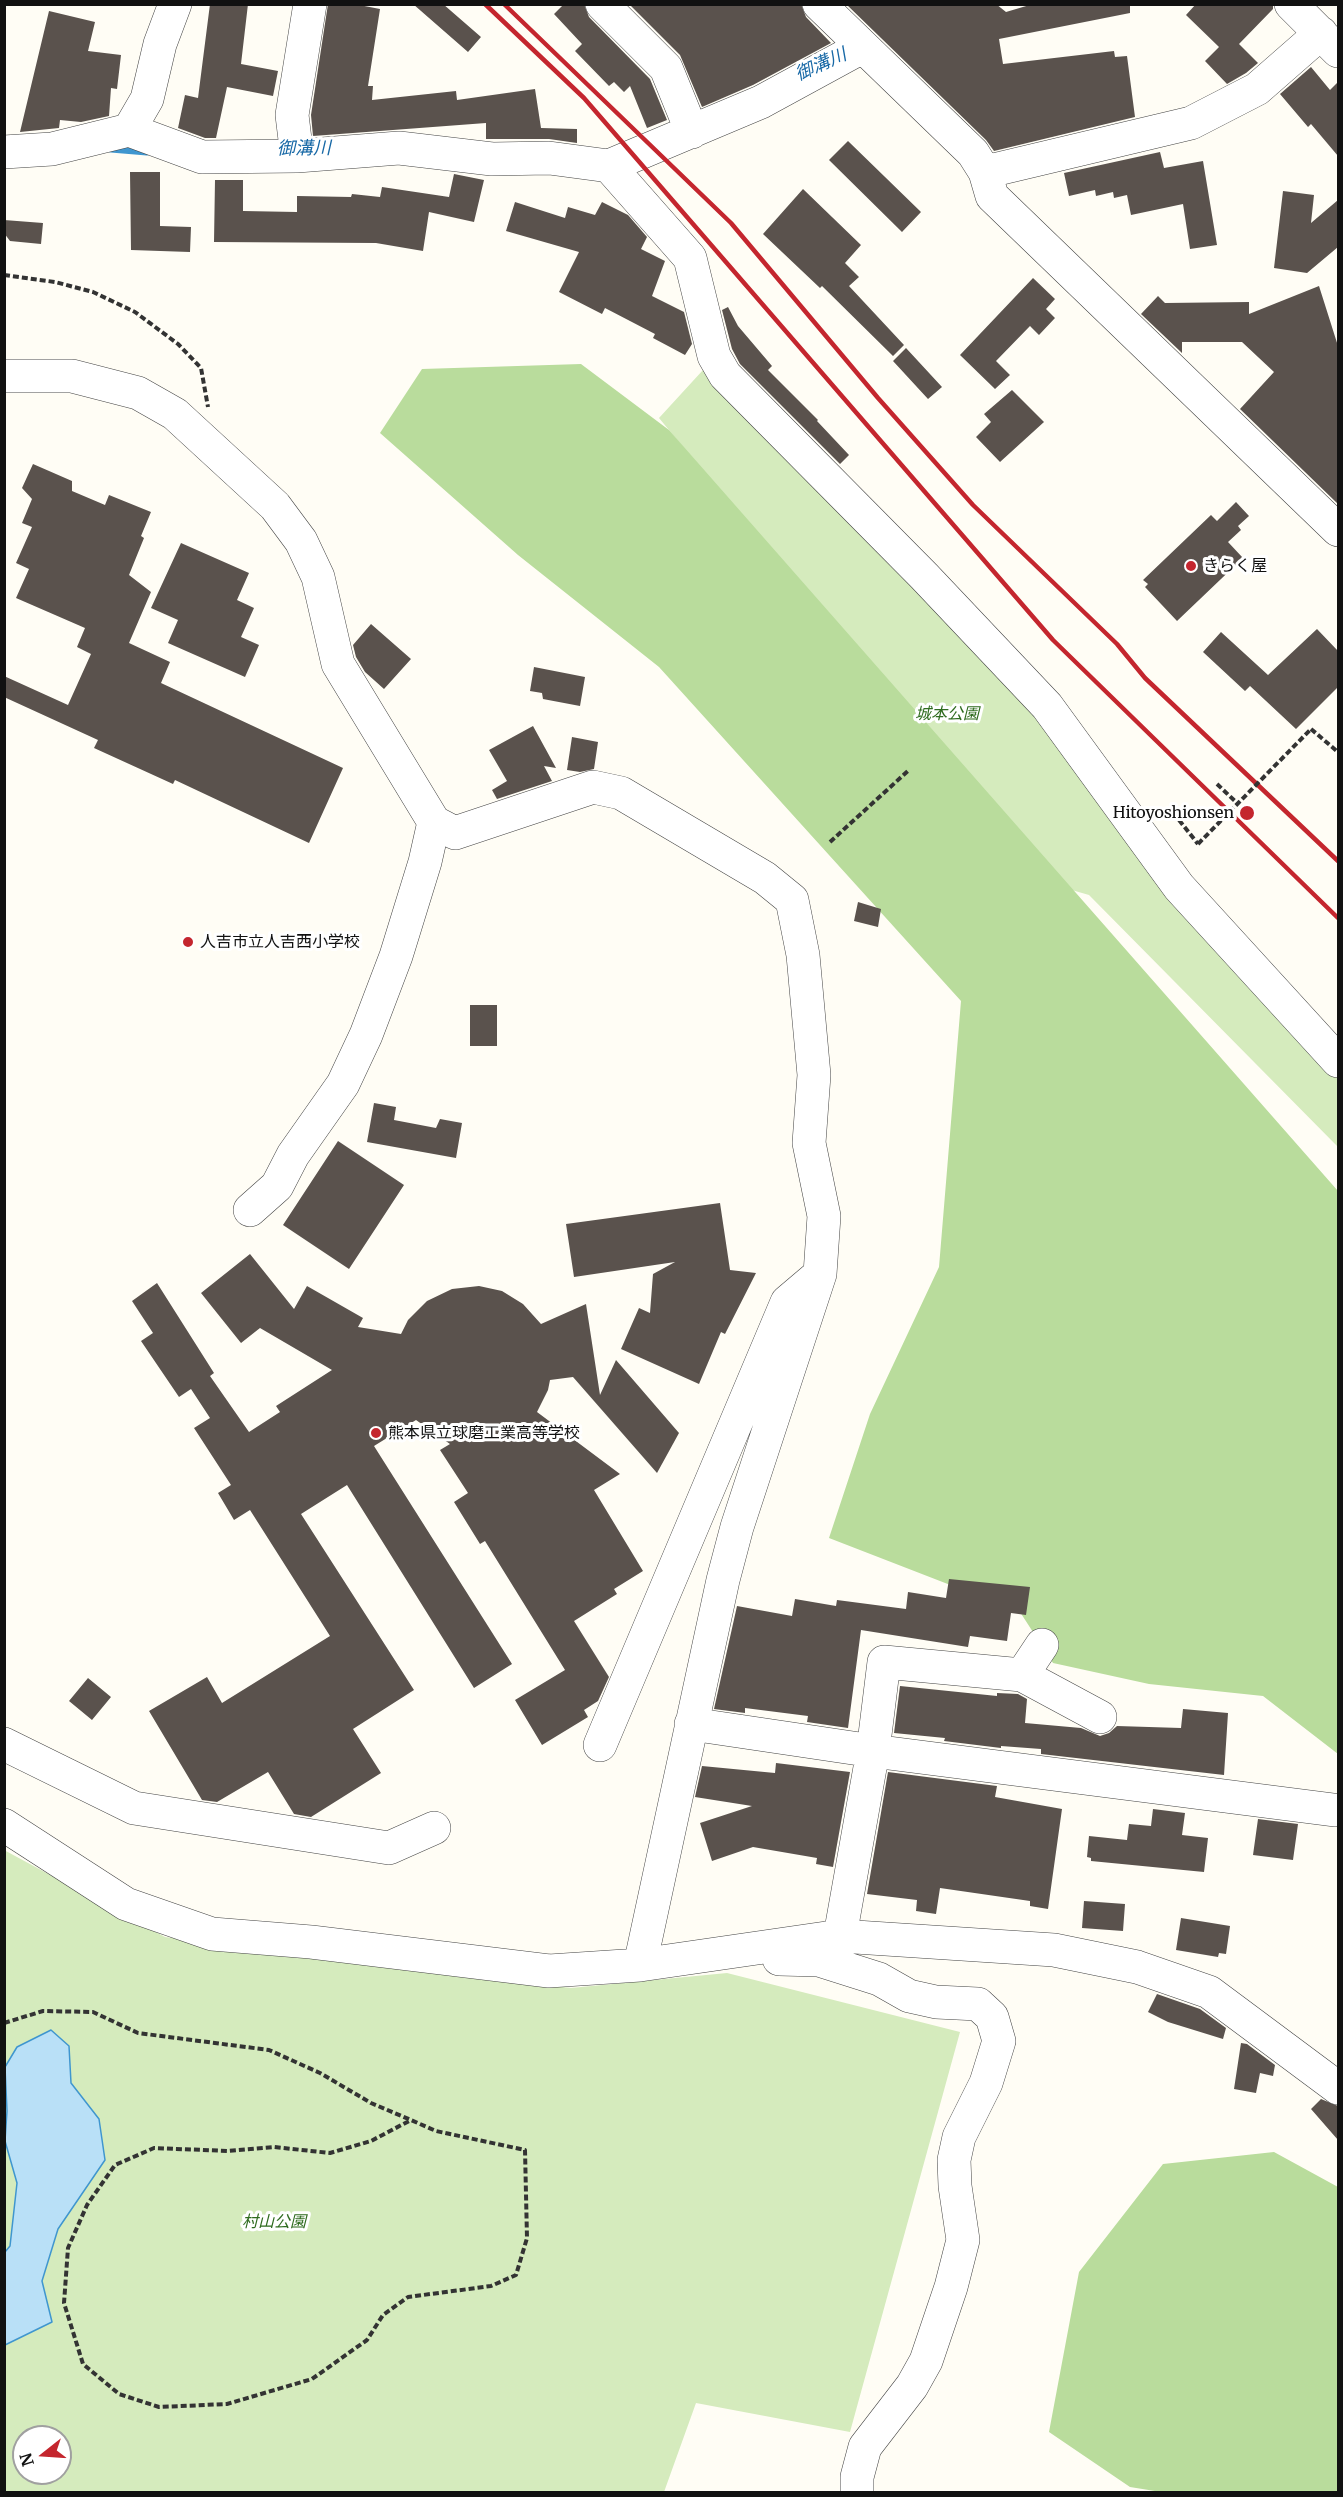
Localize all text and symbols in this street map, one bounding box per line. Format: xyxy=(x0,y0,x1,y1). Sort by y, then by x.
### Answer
water label: 御溝川 xyxy=(792,44,850,86)
water label: 御溝川 xyxy=(277,138,331,160)
place label: きらく屋 xyxy=(1203,556,1267,576)
marker: きらく屋 xyxy=(1184,559,1198,573)
park label: 城本公園 xyxy=(915,704,979,724)
place label: Hitoyoshionsen xyxy=(1113,803,1234,823)
marker: Hitoyoshionsen xyxy=(1238,804,1256,822)
place label: 人吉市立人吉西小学校 xyxy=(200,932,360,952)
marker: 人吉市立人吉西小学校 xyxy=(181,935,195,949)
place label: 熊本県立球磨工業高等学校 xyxy=(388,1423,580,1443)
marker: 熊本県立球磨工業高等学校 xyxy=(369,1426,383,1440)
park label: 村山公園 xyxy=(242,2212,306,2232)
north arrow xyxy=(12,2425,72,2485)
text: N xyxy=(15,2451,38,2469)

